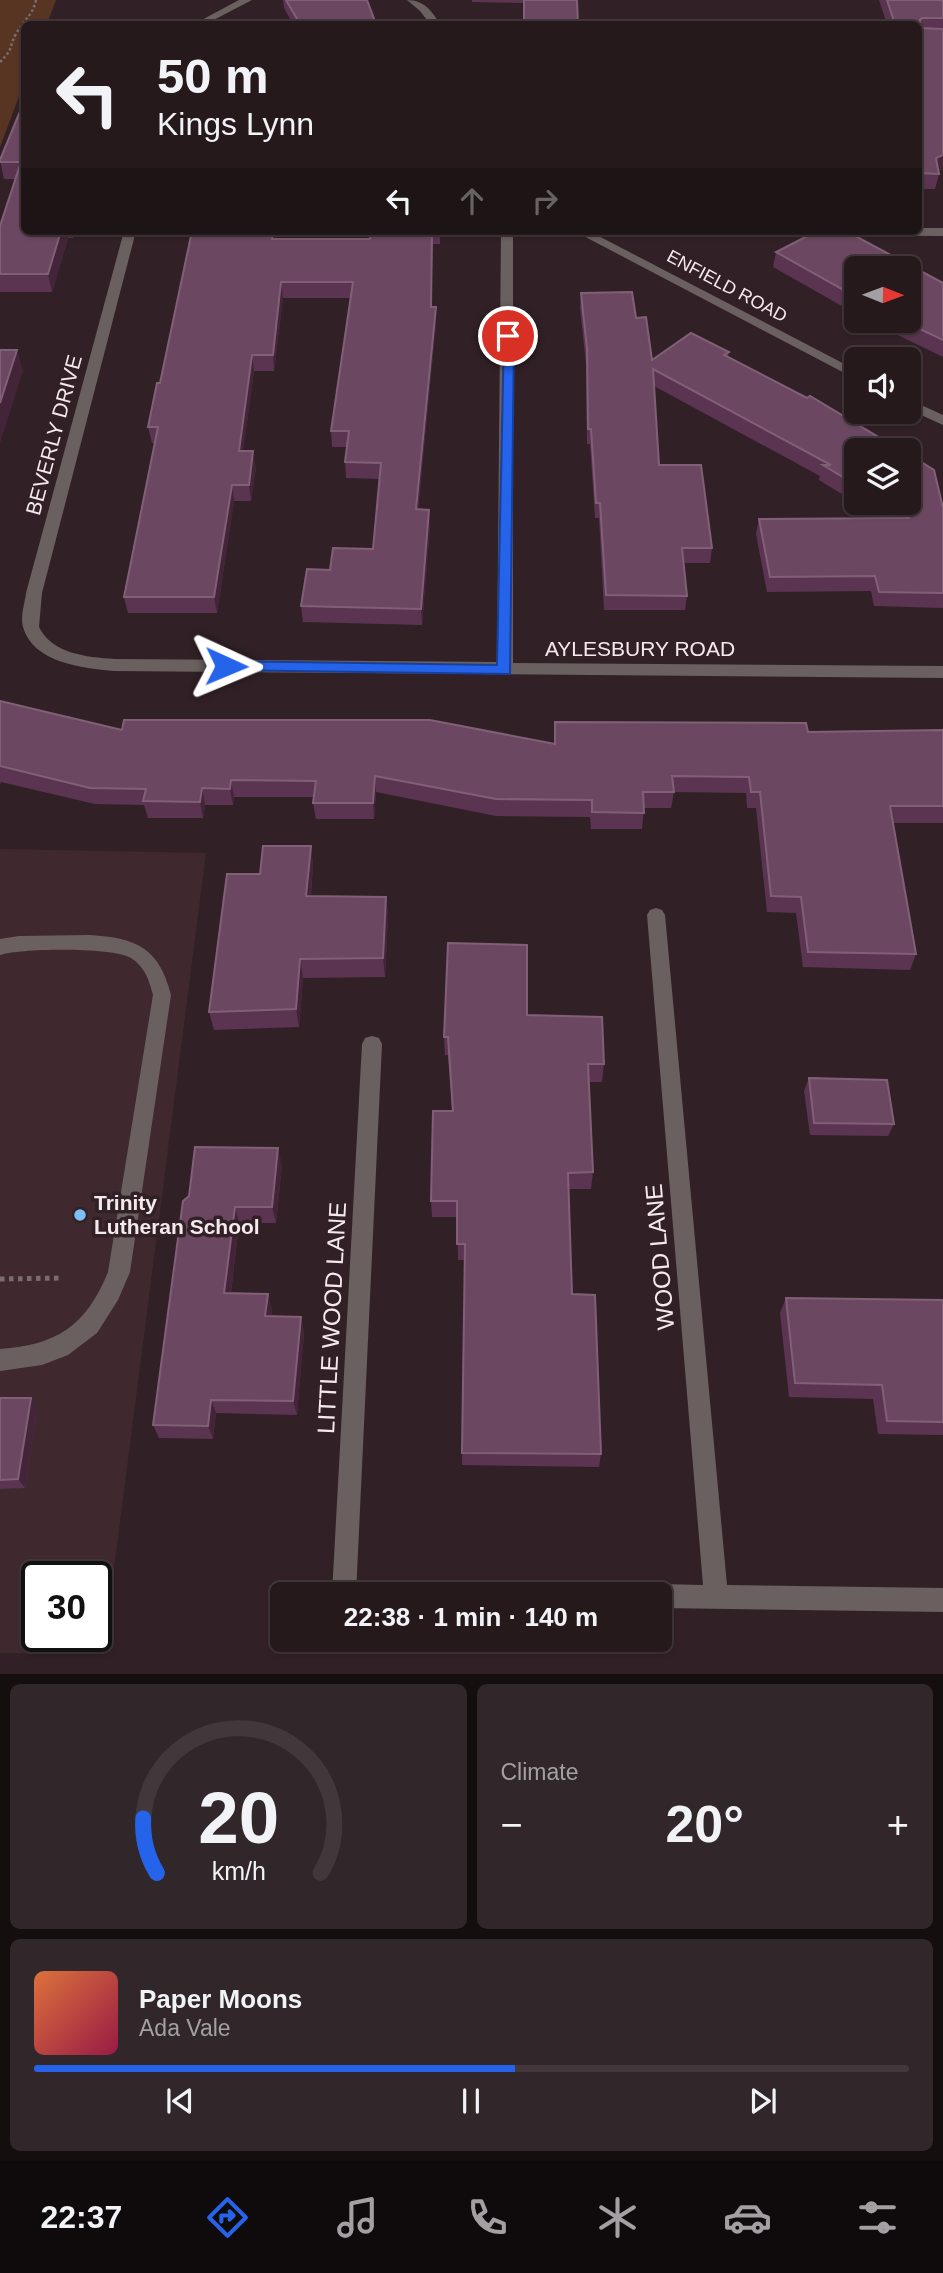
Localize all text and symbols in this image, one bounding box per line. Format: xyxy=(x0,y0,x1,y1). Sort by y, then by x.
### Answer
icon: left xyxy=(42,49,133,140)
text: 50 m xyxy=(157,49,269,103)
text: Kings Lynn xyxy=(157,106,314,142)
icon: left xyxy=(380,182,418,220)
icon: ahead xyxy=(453,182,491,220)
icon: right xyxy=(526,182,564,220)
street label: ENFIELD ROAD xyxy=(664,246,790,326)
north arrow xyxy=(844,256,920,332)
map controls xyxy=(844,256,921,515)
pin xyxy=(478,306,538,366)
icon: arrive xyxy=(489,317,527,355)
button: sound xyxy=(844,347,921,424)
street label: BEVERLY DRIVE xyxy=(21,352,86,518)
button: layers xyxy=(844,438,921,515)
position arrow xyxy=(189,629,263,703)
street label: AYLESBURY ROAD xyxy=(545,637,735,660)
street label: WOOD LANE xyxy=(640,1183,679,1331)
place label: Trinity Lutheran School xyxy=(94,1191,260,1238)
street label: LITTLE WOOD LANE xyxy=(312,1201,351,1435)
marker: Trinity Lutheran School xyxy=(72,1207,88,1223)
speed limit sign: 30 xyxy=(21,1561,112,1652)
text: 22:38 · 1 min · 140 m xyxy=(344,1602,598,1632)
text: Climate xyxy=(501,1759,578,1785)
text: 20 xyxy=(198,1777,279,1858)
text: 20° xyxy=(665,1795,744,1853)
text: − xyxy=(501,1804,523,1846)
text: + xyxy=(887,1804,909,1846)
text: km/h xyxy=(211,1856,265,1884)
text: Paper Moons xyxy=(139,1984,302,2014)
text: Ada Vale xyxy=(139,2015,231,2041)
icon: previous xyxy=(161,2082,199,2120)
icon: pause xyxy=(452,2082,490,2120)
icon: next xyxy=(744,2082,782,2120)
icon: directions xyxy=(203,2193,252,2242)
icon: music xyxy=(333,2193,382,2242)
icon: phone xyxy=(463,2193,512,2242)
icon: climate xyxy=(593,2193,642,2242)
icon: car xyxy=(723,2193,772,2242)
icon: filters xyxy=(853,2193,902,2242)
text: 22:37 xyxy=(41,2199,122,2235)

